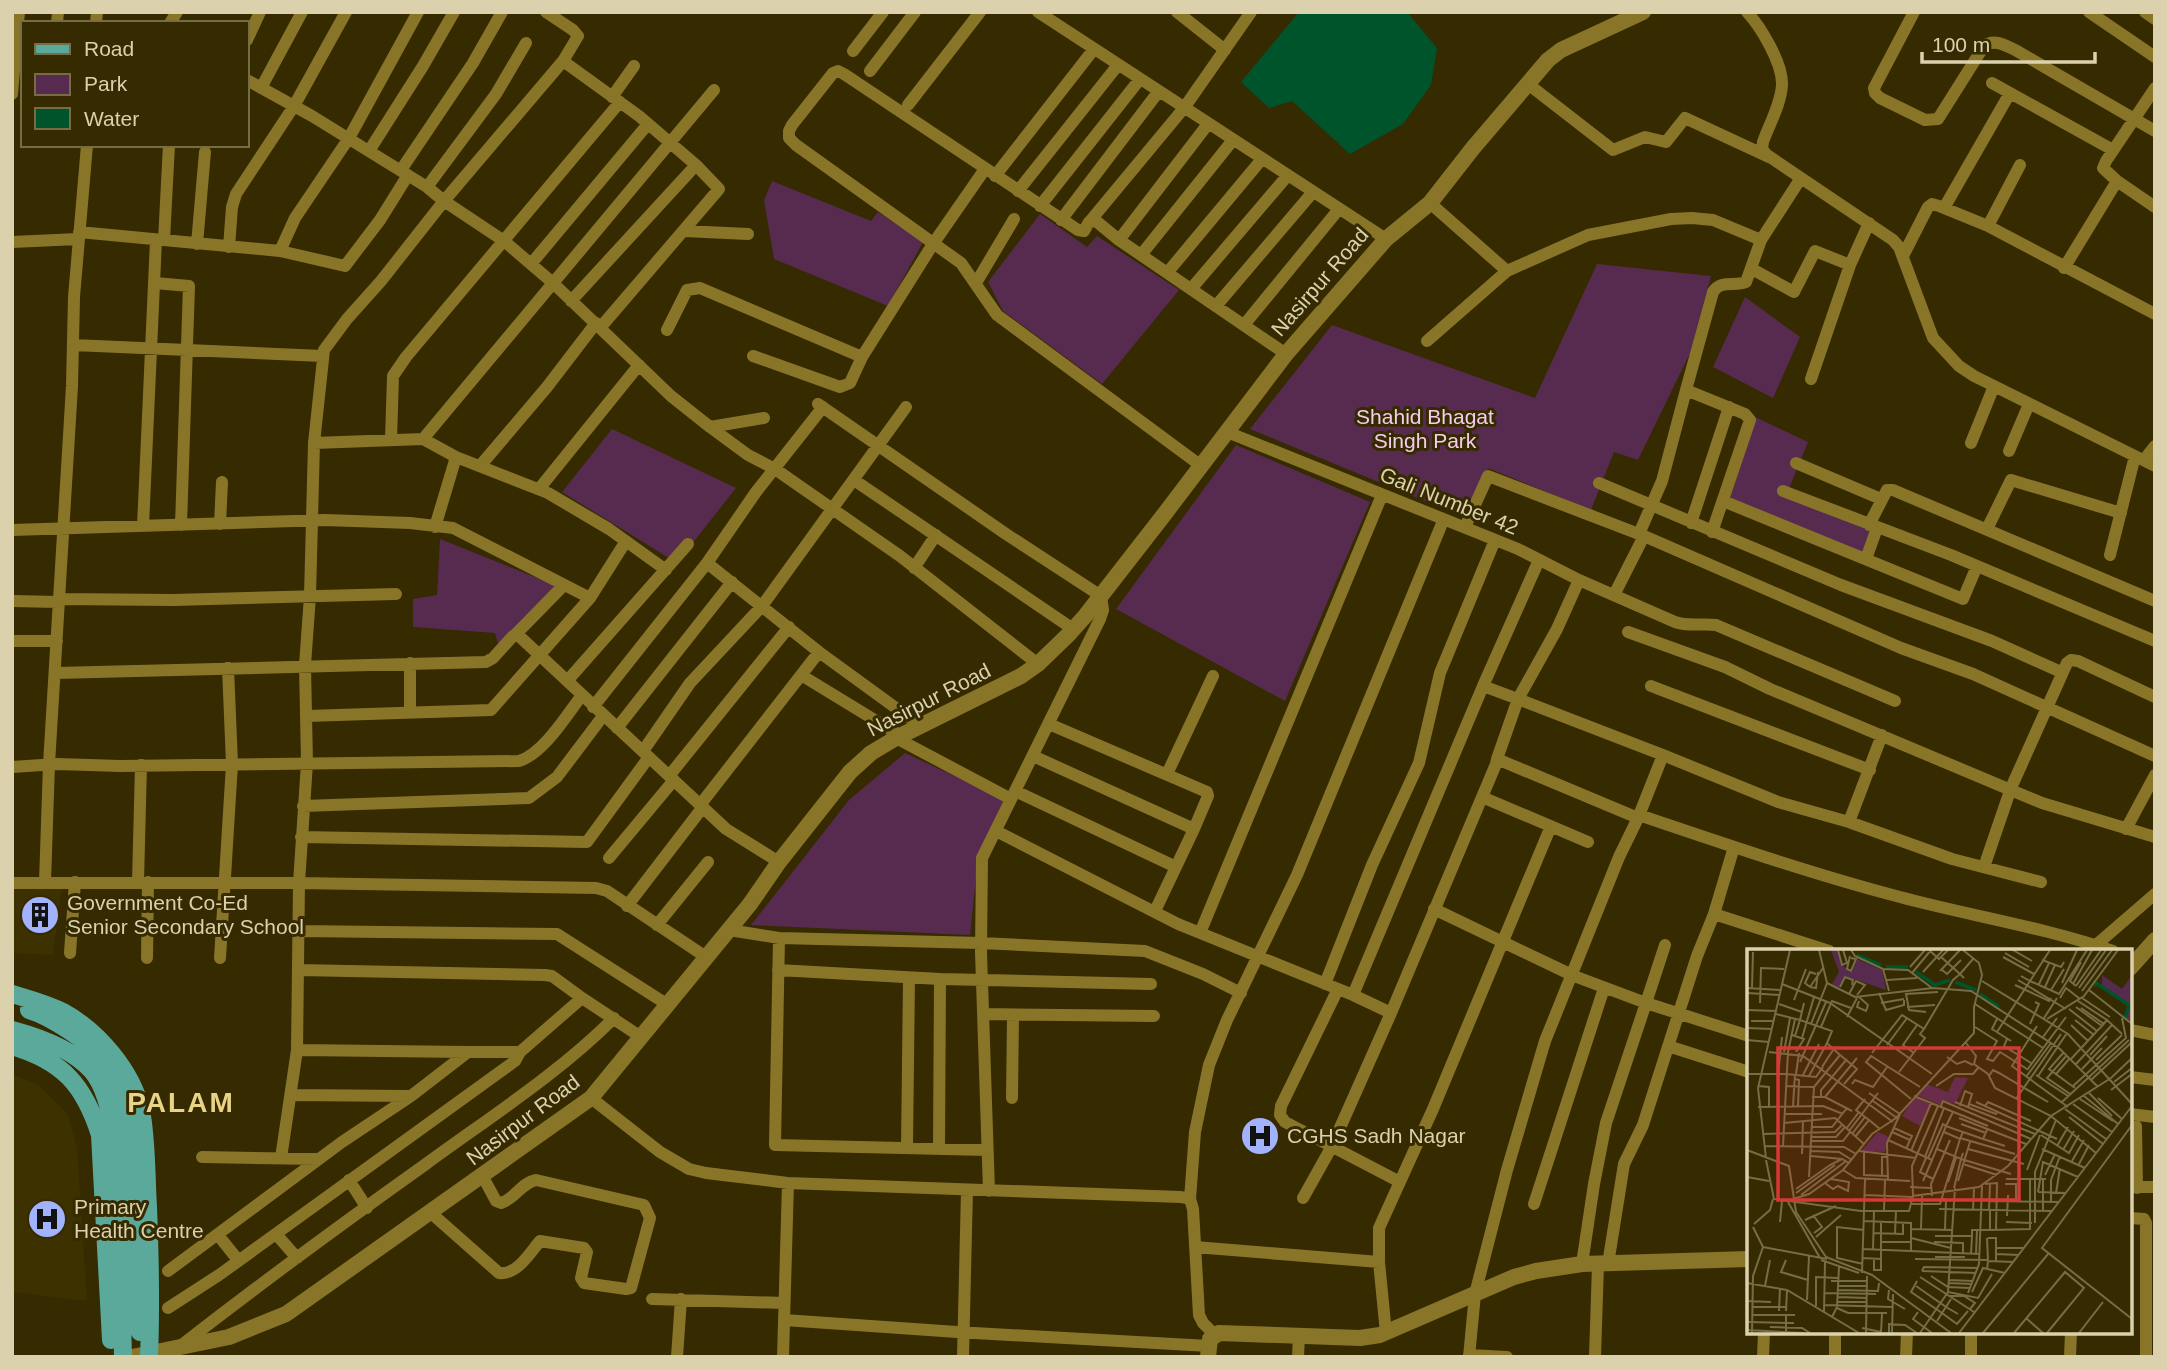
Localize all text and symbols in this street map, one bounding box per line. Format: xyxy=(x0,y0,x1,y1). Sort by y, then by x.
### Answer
legend xyxy=(21,21,248,147)
scale bar xyxy=(1922,21,2095,65)
text: 100 m xyxy=(1932,33,1990,56)
text: Road xyxy=(84,37,134,60)
text: Park xyxy=(84,72,128,95)
text: Water xyxy=(84,107,139,130)
street label: Nasirpur Road xyxy=(1267,223,1373,340)
park label: Shahid Bhagat Singh Park xyxy=(1356,405,1494,452)
street label: Gali Number 42 xyxy=(1377,462,1522,539)
street label: Nasirpur Road xyxy=(863,659,994,741)
place label: Government Co-Ed Senior Secondary School xyxy=(67,891,304,938)
building icon: Government Co-Ed Senior Secondary School xyxy=(19,894,61,936)
inset map xyxy=(1747,949,2132,1334)
street label: Nasirpur Road xyxy=(462,1070,584,1170)
district label: PALAM xyxy=(127,1087,235,1118)
hospital icon: CGHS Sadh Nagar xyxy=(1239,1115,1281,1157)
place label: CGHS Sadh Nagar xyxy=(1287,1124,1466,1147)
place label: Primary Health Centre xyxy=(74,1195,204,1242)
hospital icon: Primary Health Centre xyxy=(26,1198,68,1240)

